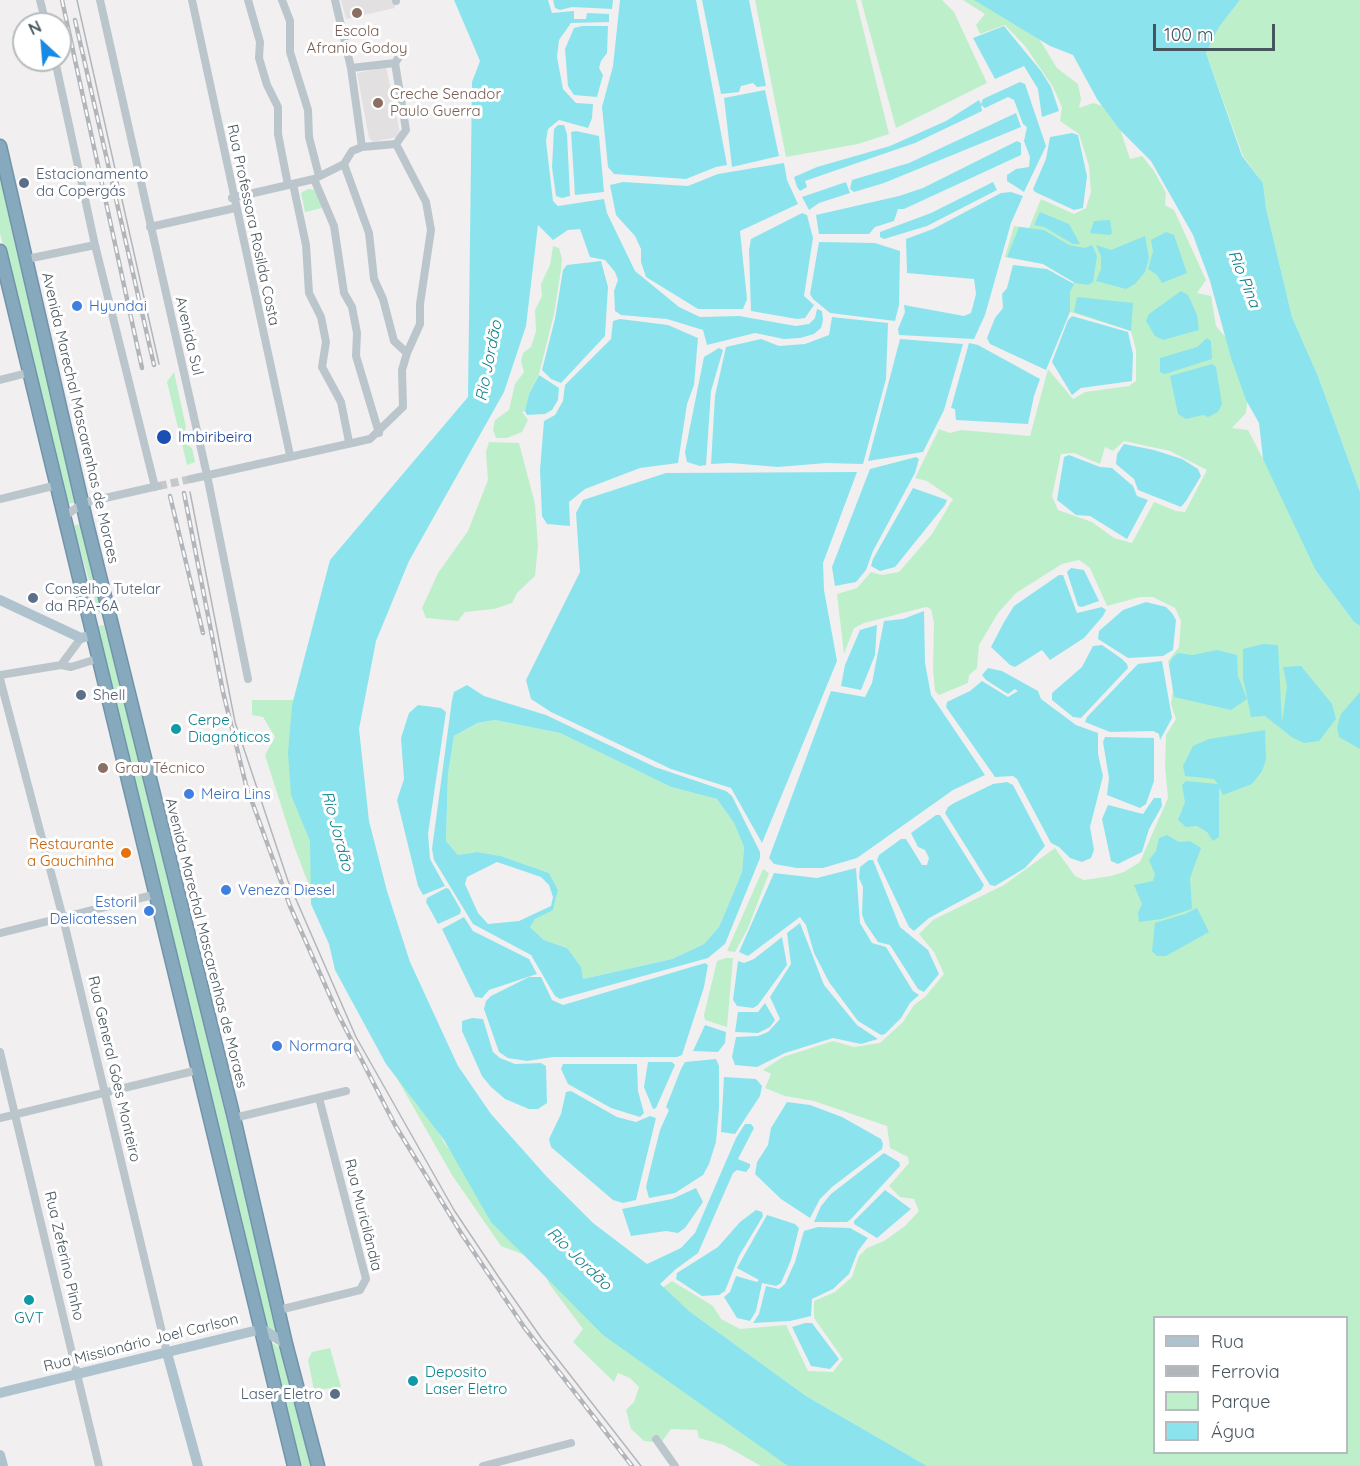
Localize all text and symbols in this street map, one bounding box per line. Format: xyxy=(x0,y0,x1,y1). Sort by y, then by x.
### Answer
marker: Escola Afranio Godoy xyxy=(350,6,364,20)
north arrow xyxy=(12,12,72,72)
scale bar xyxy=(1156,12,1278,50)
text: N xyxy=(25,16,45,39)
place label: Escola Afranio Godoy xyxy=(307,22,407,57)
text: 100 m xyxy=(1164,23,1213,46)
place label: Creche Senador Paulo Guerra xyxy=(390,85,501,120)
marker: Creche Senador Paulo Guerra xyxy=(371,96,385,110)
street label: Rua Professora Rosilda Costa xyxy=(223,123,283,327)
place label: Estacionamento da Copergás xyxy=(36,165,148,200)
marker: Estacionamento da Copergás xyxy=(17,176,31,190)
water label: Rio Pina xyxy=(1224,248,1264,310)
street label: Avenida Marechal Mascarenhas de Moraes xyxy=(38,271,122,565)
street label: Avenida Sul xyxy=(171,295,207,377)
place label: Hyundai xyxy=(89,297,147,315)
marker: Hyundai xyxy=(70,299,84,313)
water label: Rio Jordão xyxy=(472,319,506,403)
marker: Imbiribeira xyxy=(155,428,173,446)
place label: Imbiribeira xyxy=(178,428,252,446)
place label: Conselho Tutelar da RPA-6A xyxy=(45,580,161,615)
marker: Conselho Tutelar da RPA-6A xyxy=(26,591,40,605)
place label: Shell xyxy=(93,686,125,704)
marker: Shell xyxy=(74,688,88,702)
place label: Cerpe Diagnóticos xyxy=(188,711,270,746)
marker: Cerpe Diagnóticos xyxy=(169,722,183,736)
place label: Grau Técnico xyxy=(115,759,205,777)
marker: Grau Técnico xyxy=(96,761,110,775)
place label: Meira Lins xyxy=(201,785,271,803)
marker: Meira Lins xyxy=(182,787,196,801)
water label: Rio Jordão xyxy=(317,789,357,873)
street label: Avenida Marechal Mascarenhas de Moraes xyxy=(161,796,251,1090)
place label: Restaurante a Gauchinha xyxy=(27,835,114,870)
marker: Restaurante a Gauchinha xyxy=(119,846,133,860)
place label: Veneza Diesel xyxy=(238,881,335,899)
marker: Veneza Diesel xyxy=(219,883,233,897)
place label: Estoril Delicatessen xyxy=(49,893,137,928)
marker: Estoril Delicatessen xyxy=(142,904,156,918)
street label: Rua General Góes Monteiro xyxy=(84,974,144,1164)
place label: Normarq xyxy=(289,1037,352,1055)
marker: Normarq xyxy=(270,1039,284,1053)
street label: Rua Muricilândia xyxy=(340,1157,386,1273)
street label: Rua Zeferino Pinho xyxy=(40,1190,88,1322)
water label: Rio Jordão xyxy=(543,1224,615,1294)
marker: GVT xyxy=(22,1293,36,1307)
place label: GVT xyxy=(14,1309,44,1327)
street label: Rua Missionário Joel Carlson xyxy=(42,1310,240,1376)
legend xyxy=(1153,1316,1348,1454)
text: Rua xyxy=(1211,1330,1244,1353)
text: Ferrovia xyxy=(1211,1360,1280,1383)
place label: Deposito Laser Eletro xyxy=(425,1363,507,1398)
marker: Deposito Laser Eletro xyxy=(406,1374,420,1388)
place label: Laser Eletro xyxy=(241,1385,323,1403)
marker: Laser Eletro xyxy=(328,1387,342,1401)
text: Parque xyxy=(1211,1390,1270,1413)
text: Água xyxy=(1211,1420,1255,1443)

